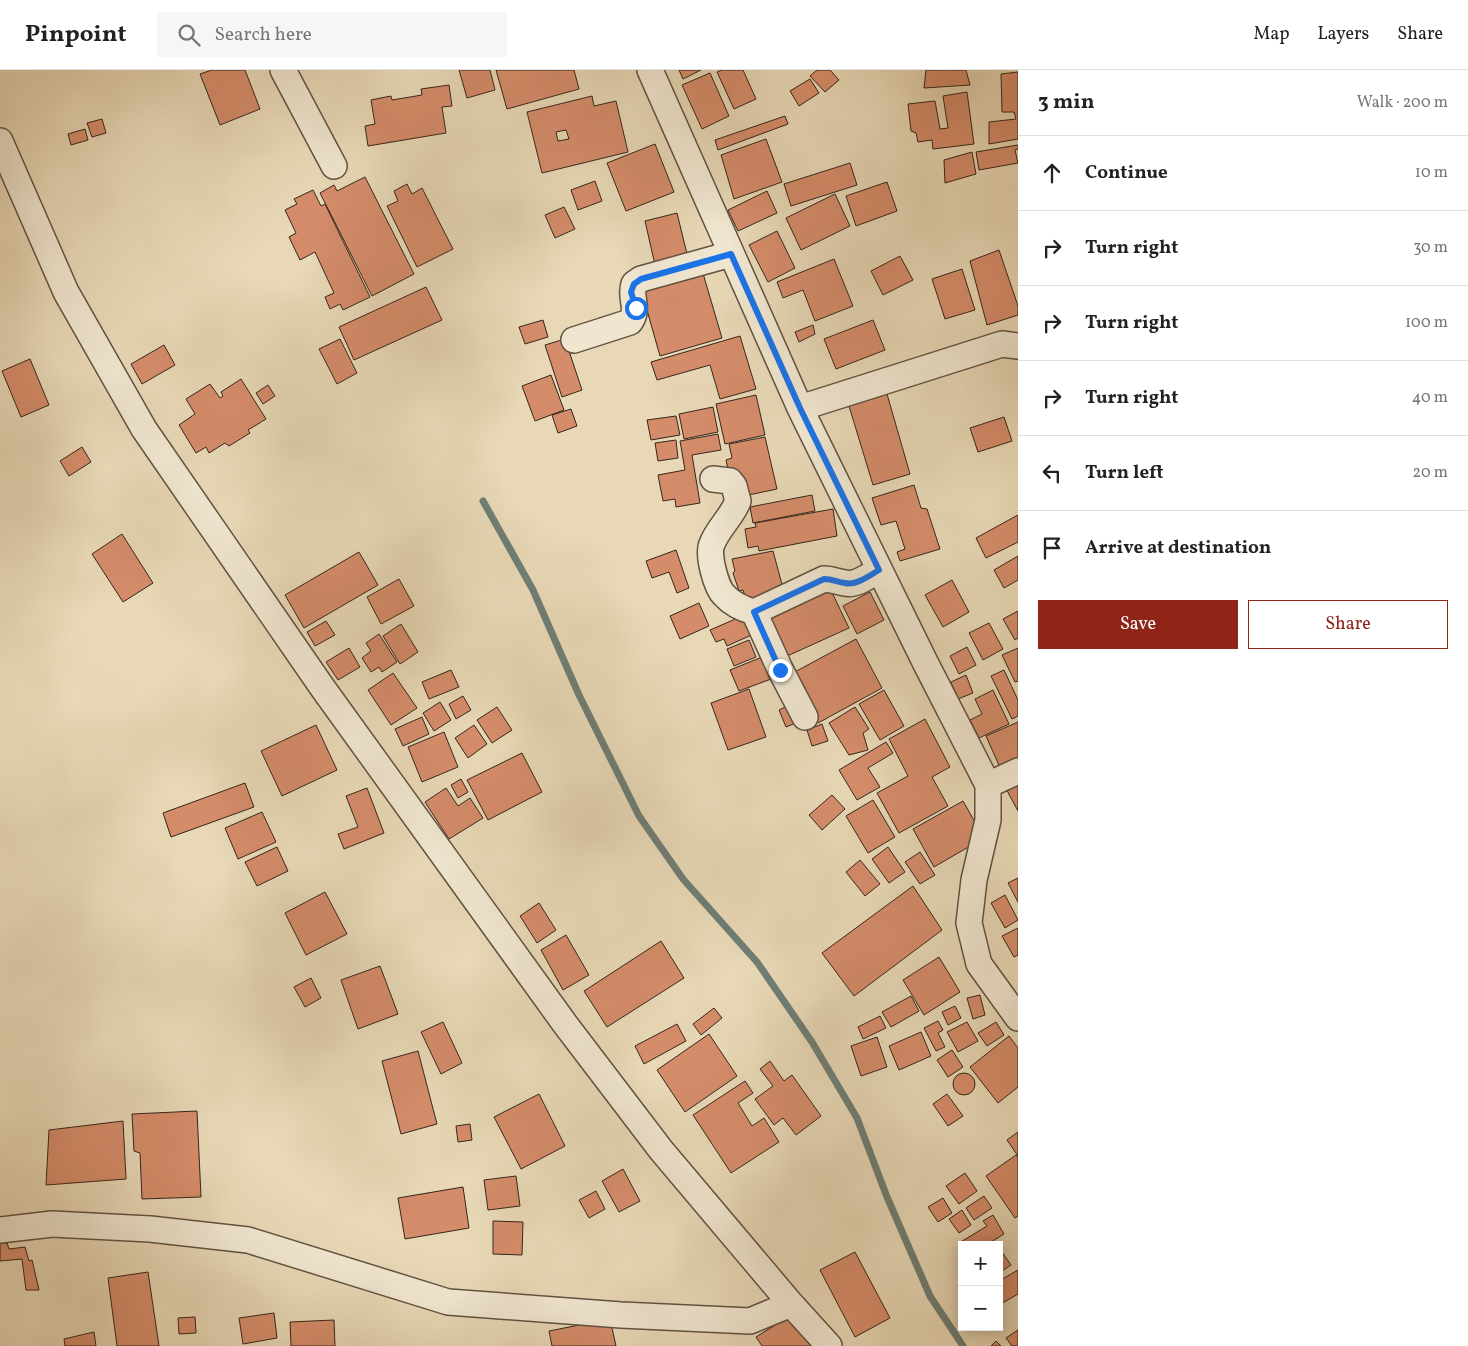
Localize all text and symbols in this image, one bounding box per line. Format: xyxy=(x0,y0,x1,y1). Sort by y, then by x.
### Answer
search box xyxy=(157,12,507,57)
text: Pinpoint xyxy=(25,18,127,52)
icon: search xyxy=(175,21,203,49)
text: Search here xyxy=(215,22,312,48)
text: Map xyxy=(1253,22,1289,47)
text: Layers xyxy=(1317,22,1369,47)
text: Share xyxy=(1397,22,1443,47)
text: 3 min xyxy=(1038,88,1094,117)
text: Walk · 200 m xyxy=(1357,92,1448,114)
icon: ahead xyxy=(1038,159,1066,187)
text: Continue xyxy=(1085,160,1168,186)
text: 10 m xyxy=(1415,162,1448,184)
icon: right xyxy=(1038,234,1066,262)
text: Turn right xyxy=(1085,235,1178,261)
text: 30 m xyxy=(1413,237,1448,259)
route start xyxy=(625,297,648,320)
icon: right xyxy=(1038,309,1066,337)
text: Turn right xyxy=(1085,310,1178,336)
text: 100 m xyxy=(1405,312,1448,334)
icon: right xyxy=(1038,384,1066,412)
text: Turn right xyxy=(1085,385,1178,411)
text: 40 m xyxy=(1412,387,1448,409)
icon: left xyxy=(1038,459,1066,487)
text: Turn left xyxy=(1085,460,1164,486)
text: 20 m xyxy=(1413,462,1448,484)
icon: arrive xyxy=(1038,534,1066,562)
text: Arrive at destination xyxy=(1085,535,1271,561)
button: Save xyxy=(1038,600,1238,649)
button: Share xyxy=(1248,600,1448,649)
route end xyxy=(769,659,792,682)
map controls xyxy=(958,1241,1003,1331)
button: + xyxy=(958,1241,1003,1286)
button: − xyxy=(958,1286,1003,1331)

